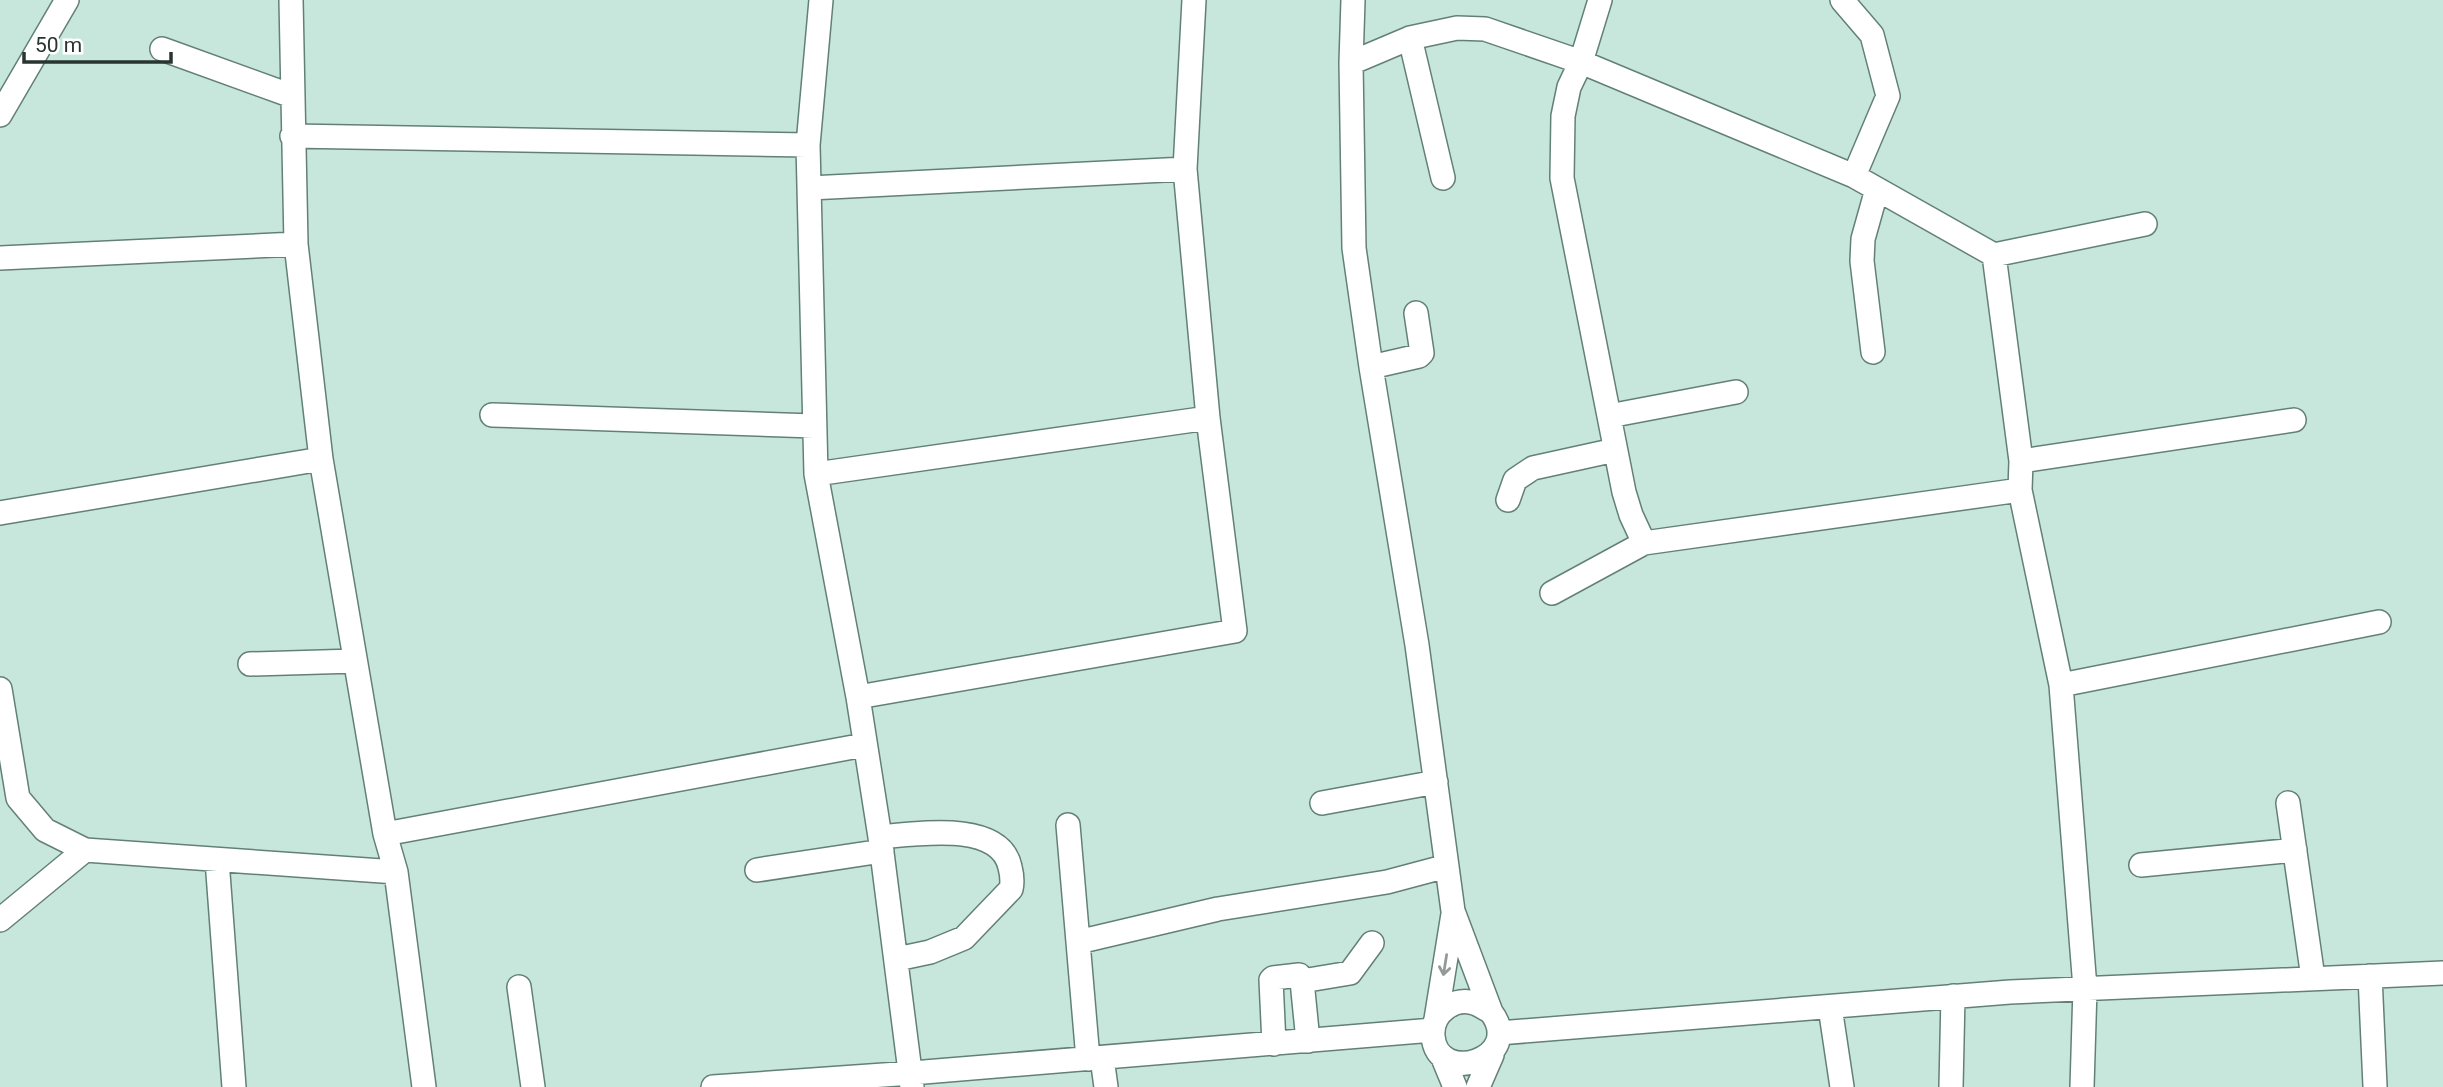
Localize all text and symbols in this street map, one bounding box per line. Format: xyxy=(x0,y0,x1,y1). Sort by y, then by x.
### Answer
scale bar xyxy=(24,21,172,65)
text: 50 m xyxy=(35,33,82,57)
one-way arrow xyxy=(1438,953,1451,976)

